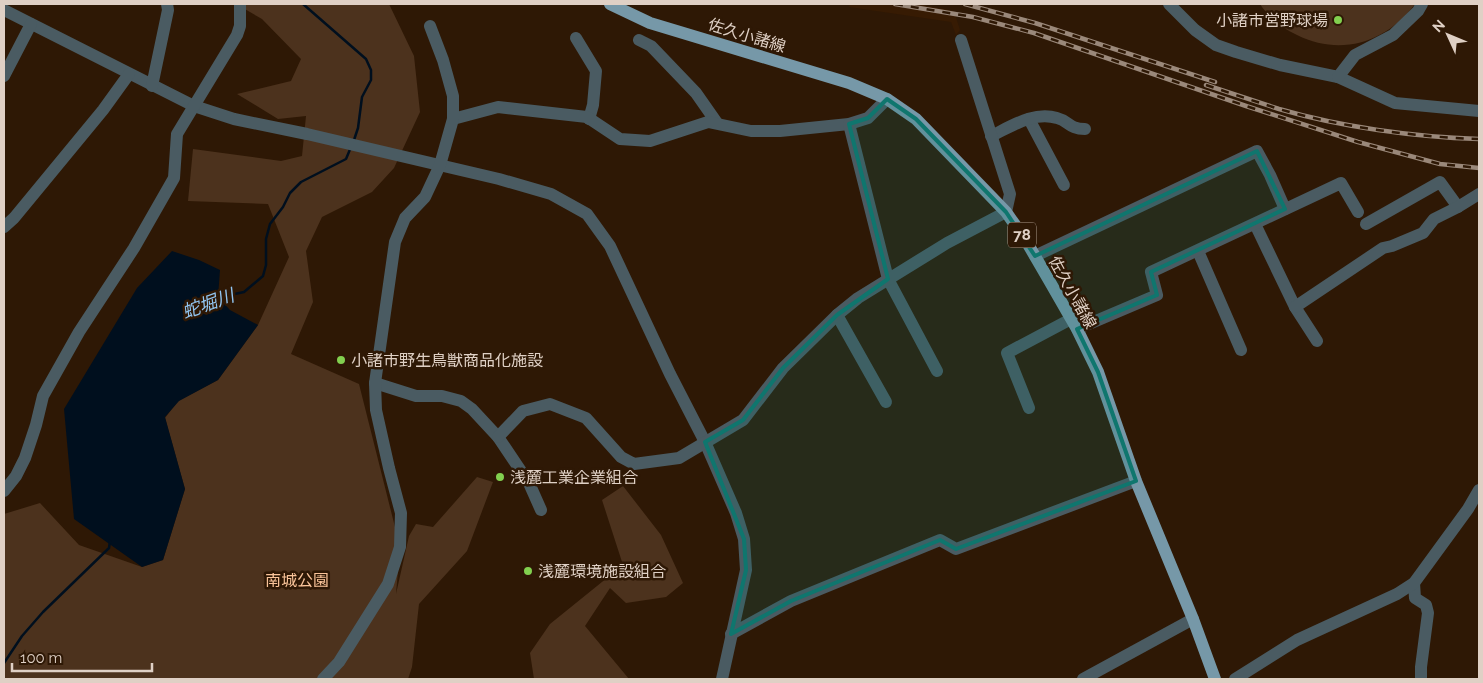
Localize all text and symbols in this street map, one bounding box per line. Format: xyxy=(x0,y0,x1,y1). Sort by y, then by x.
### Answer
north arrow xyxy=(1423,10,1473,60)
place label: 小諸市営野球場 xyxy=(1216,11,1328,30)
marker: 小諸市営野球場 xyxy=(1332,14,1344,26)
street label: 佐久小諸線 xyxy=(706,15,788,56)
text: N xyxy=(1429,17,1448,35)
road number: 78 xyxy=(1008,222,1036,248)
street label: 佐久小諸線 xyxy=(1045,253,1100,332)
water label: 蛇堀川 xyxy=(179,284,239,323)
place label: 小諸市野生鳥獣商品化施設 xyxy=(351,351,543,370)
marker: 小諸市野生鳥獣商品化施設 xyxy=(335,354,347,366)
place label: 浅麓工業企業組合 xyxy=(510,468,638,487)
marker: 浅麓工業企業組合 xyxy=(494,471,506,483)
place label: 浅麓環境施設組合 xyxy=(538,562,666,581)
marker: 浅麓環境施設組合 xyxy=(522,565,534,577)
park label: 南城公園 xyxy=(265,571,329,590)
scale bar xyxy=(12,640,152,672)
text: 100 m xyxy=(20,649,62,667)

